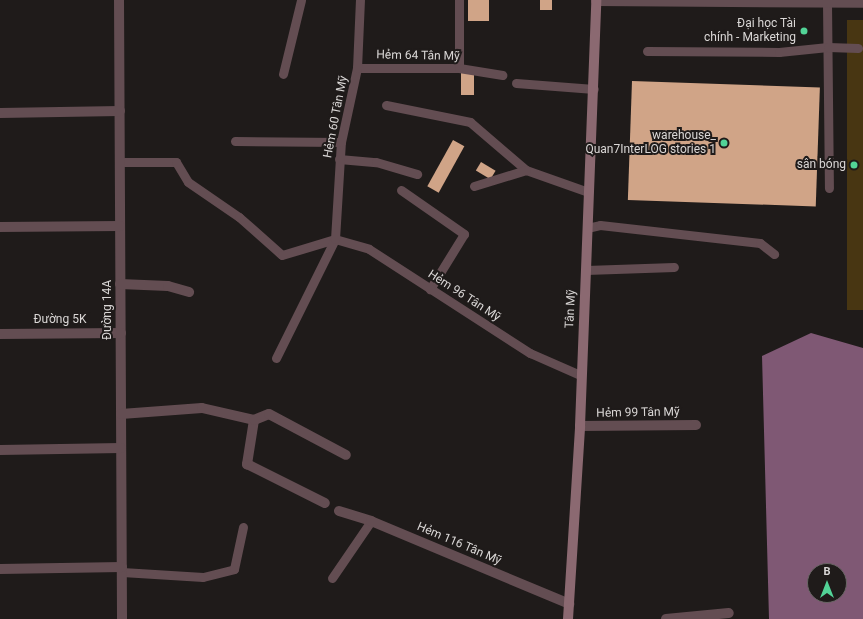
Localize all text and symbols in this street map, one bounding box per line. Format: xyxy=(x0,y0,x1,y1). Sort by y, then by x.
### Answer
place label: Đại học Tài chính - Marketing xyxy=(704,17,796,45)
marker: Đại học Tài chính - Marketing xyxy=(799,26,809,36)
street label: Hẻm 64 Tân Mỹ xyxy=(376,48,460,64)
street label: Hẻm 60 Tân Mỹ xyxy=(321,75,351,159)
place label: warehouse_ Quan7InterLOG stories 1 xyxy=(585,129,716,157)
marker: warehouse_ Quan7InterLOG stories 1 xyxy=(719,138,729,148)
place label: sân bóng xyxy=(797,158,846,172)
marker: sân bóng xyxy=(849,160,859,170)
street label: Hẻm 96 Tân Mỹ xyxy=(425,267,503,325)
street label: Đường 14A xyxy=(101,280,115,340)
street label: Tân Mỹ xyxy=(563,289,579,329)
street label: Đường 5K xyxy=(34,313,86,327)
street label: Hẻm 99 Tân Mỹ xyxy=(596,405,680,421)
street label: Hẻm 116 Tân Mỹ xyxy=(415,520,503,568)
north arrow xyxy=(807,563,847,603)
text: B xyxy=(823,565,831,578)

